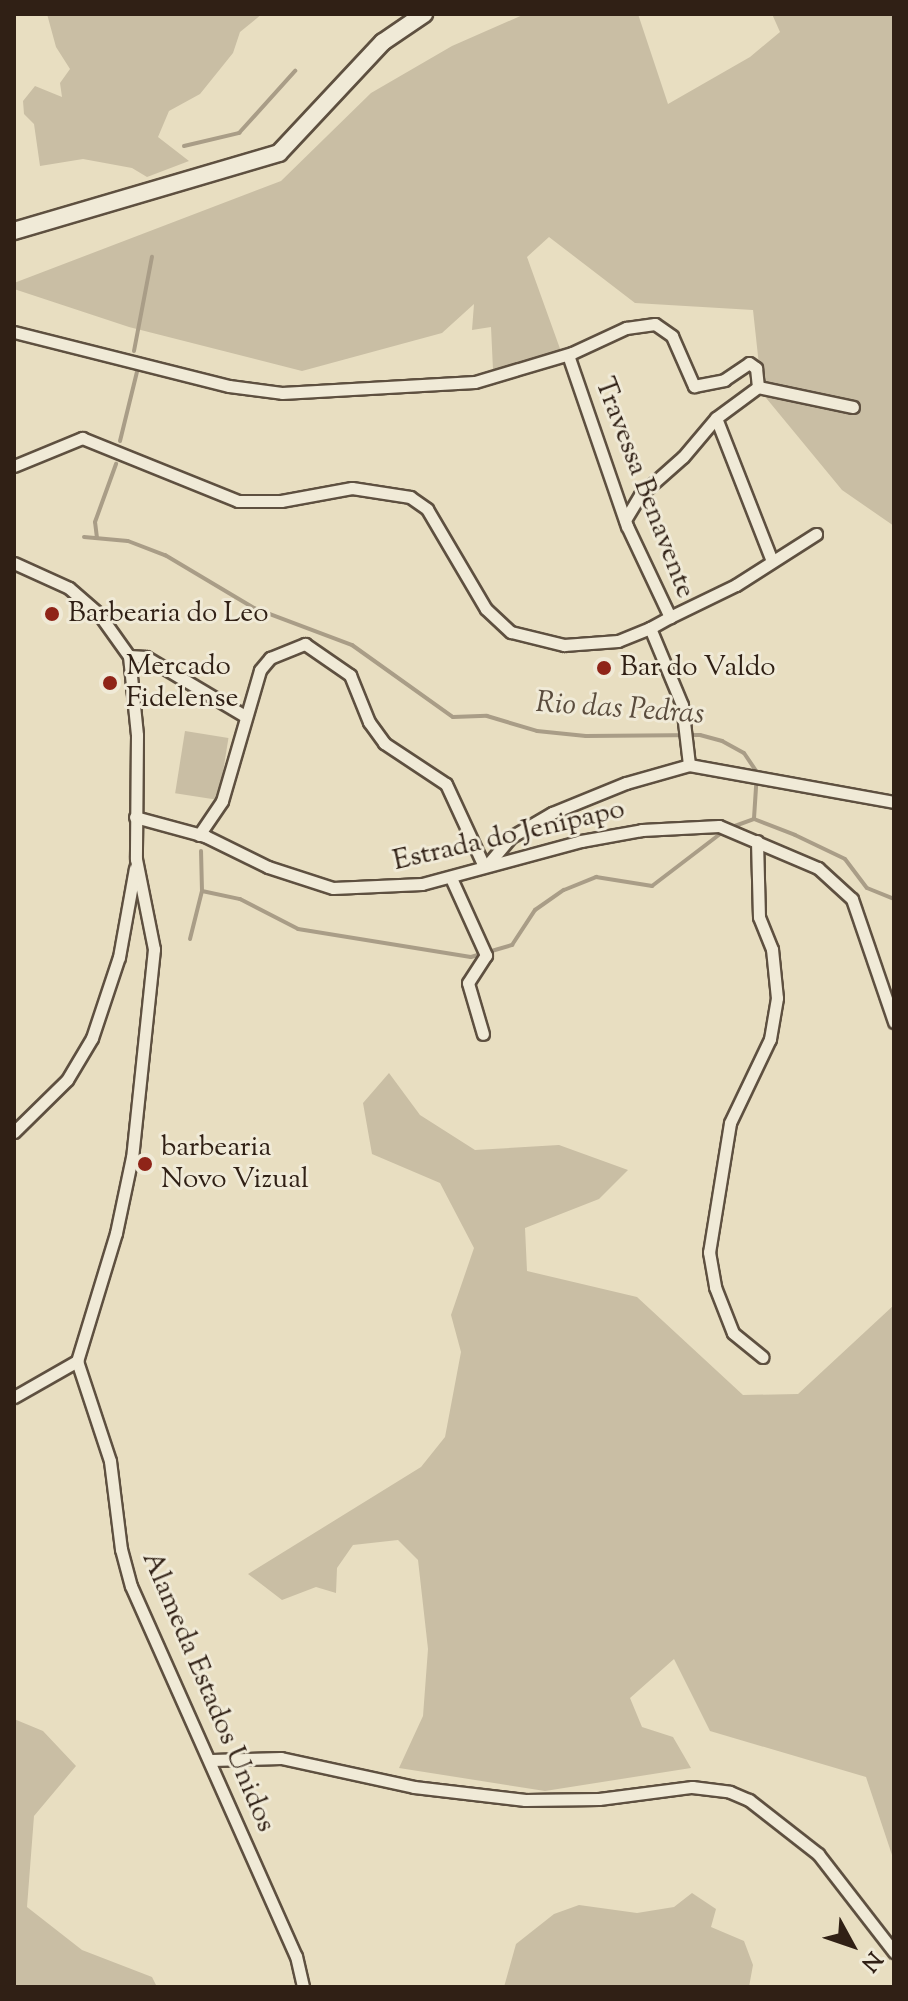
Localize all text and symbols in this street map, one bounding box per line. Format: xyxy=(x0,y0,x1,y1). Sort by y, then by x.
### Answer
street label: Travessa Benavente xyxy=(586,373,702,603)
place label: Barbearia do Leo xyxy=(68,597,269,631)
marker: Barbearia do Leo xyxy=(43,605,61,623)
place label: Mercado Fidelense xyxy=(126,650,239,716)
place label: Bar do Valdo xyxy=(620,651,776,685)
marker: Bar do Valdo xyxy=(595,659,613,677)
marker: Mercado Fidelense xyxy=(101,674,119,692)
water label: Rio das Pedras xyxy=(535,686,705,734)
street label: Estrada do Jenipapo xyxy=(390,793,628,879)
place label: barbearia Novo Vizual xyxy=(161,1131,309,1197)
marker: barbearia Novo Vizual xyxy=(136,1155,154,1173)
street label: Alameda Estados Unidos xyxy=(134,1547,282,1837)
north arrow xyxy=(812,1905,892,1985)
text: N xyxy=(852,1943,888,1977)

